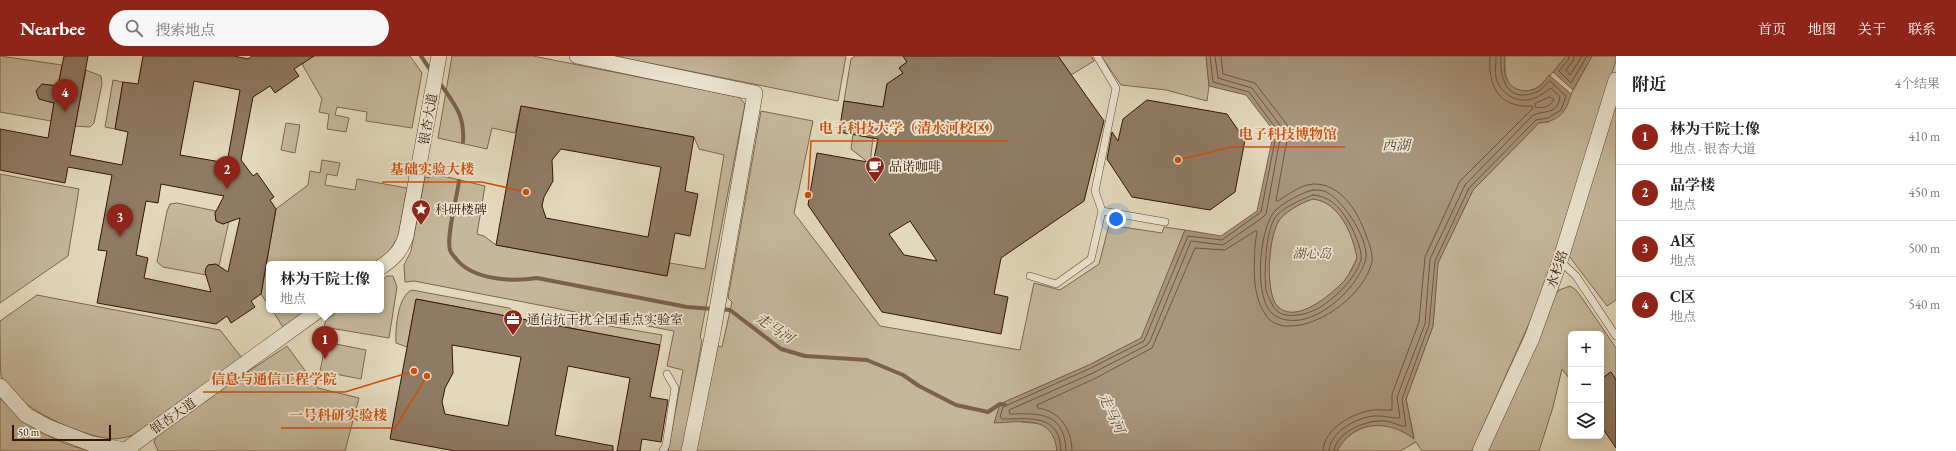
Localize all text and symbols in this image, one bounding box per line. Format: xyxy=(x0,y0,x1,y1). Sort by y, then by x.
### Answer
search box xyxy=(109,10,389,46)
text: Nearbee xyxy=(20,16,85,41)
icon: search xyxy=(123,17,145,39)
text: 搜索地点 xyxy=(155,20,215,39)
text: 首页 xyxy=(1758,20,1786,38)
text: 地图 xyxy=(1808,20,1836,38)
text: 关于 xyxy=(1858,20,1886,38)
text: 联系 xyxy=(1908,20,1936,38)
text: 附近 xyxy=(1632,73,1666,95)
text: 4个结果 xyxy=(1895,75,1940,92)
pin: 4 xyxy=(52,79,78,112)
street label: 银杏大道 xyxy=(415,92,441,146)
callout: 电子科技大学（清水河校区） xyxy=(811,115,1009,141)
text: 电子科技大学（清水河校区） xyxy=(819,119,1001,137)
text: 林为干院士像 xyxy=(1670,119,1760,138)
callout: 电子科技博物馆 xyxy=(1231,121,1345,147)
text: 电子科技博物馆 xyxy=(1239,125,1337,143)
text: 1 xyxy=(1642,128,1648,145)
text: 410 m xyxy=(1909,128,1940,145)
water label: 西湖 xyxy=(1382,136,1413,154)
text: 地点 · 银杏大道 xyxy=(1670,140,1756,157)
cafe icon: 品诺咖啡 xyxy=(864,155,886,183)
pin: 2 xyxy=(214,156,240,189)
callout: 基础实验大楼 xyxy=(382,156,482,182)
place label: 品诺咖啡 xyxy=(889,158,941,175)
text: 基础实验大楼 xyxy=(390,160,474,178)
text: 品学楼 xyxy=(1670,175,1715,194)
text: 2 xyxy=(1642,184,1648,201)
text: 450 m xyxy=(1909,184,1940,201)
text: 地点 xyxy=(1670,196,1696,213)
place icon: 科研楼碑 xyxy=(410,198,432,226)
place label: 科研楼碑 xyxy=(435,201,487,218)
pin: 3 xyxy=(107,204,133,237)
your location xyxy=(1106,209,1126,229)
text: A区 xyxy=(1670,231,1696,250)
text: 3 xyxy=(1642,240,1648,257)
text: 500 m xyxy=(1909,240,1940,257)
park label: 湖心岛 xyxy=(1292,245,1332,262)
street label: 水杉路 xyxy=(1543,248,1571,290)
text: 地点 xyxy=(1670,252,1696,269)
popup xyxy=(266,261,384,313)
text: 林为干院士像 xyxy=(280,269,370,288)
text: C区 xyxy=(1670,287,1696,306)
text: 地点 xyxy=(280,290,306,307)
text: 4 xyxy=(1642,296,1648,313)
text: 540 m xyxy=(1909,296,1940,313)
office icon: 通信抗干扰全国重点实验室 xyxy=(502,308,524,336)
text: 地点 xyxy=(1670,308,1696,325)
water label: 走马河 xyxy=(752,309,800,349)
place label: 通信抗干扰全国重点实验室 xyxy=(527,311,683,328)
pin: 1 xyxy=(312,326,338,359)
map controls xyxy=(1568,331,1604,439)
button: + xyxy=(1568,331,1604,367)
callout: 信息与通信工程学院 xyxy=(203,366,345,392)
button: − xyxy=(1568,367,1604,403)
text: 信息与通信工程学院 xyxy=(211,370,337,388)
water label: 走马河 xyxy=(1095,390,1130,439)
street label: 银杏大道 xyxy=(147,394,199,438)
callout: 一号科研实验楼 xyxy=(281,402,395,428)
button: layers xyxy=(1568,403,1604,439)
text: 一号科研实验楼 xyxy=(289,406,387,424)
scale bar xyxy=(12,423,111,442)
text: 50 m xyxy=(18,425,39,439)

